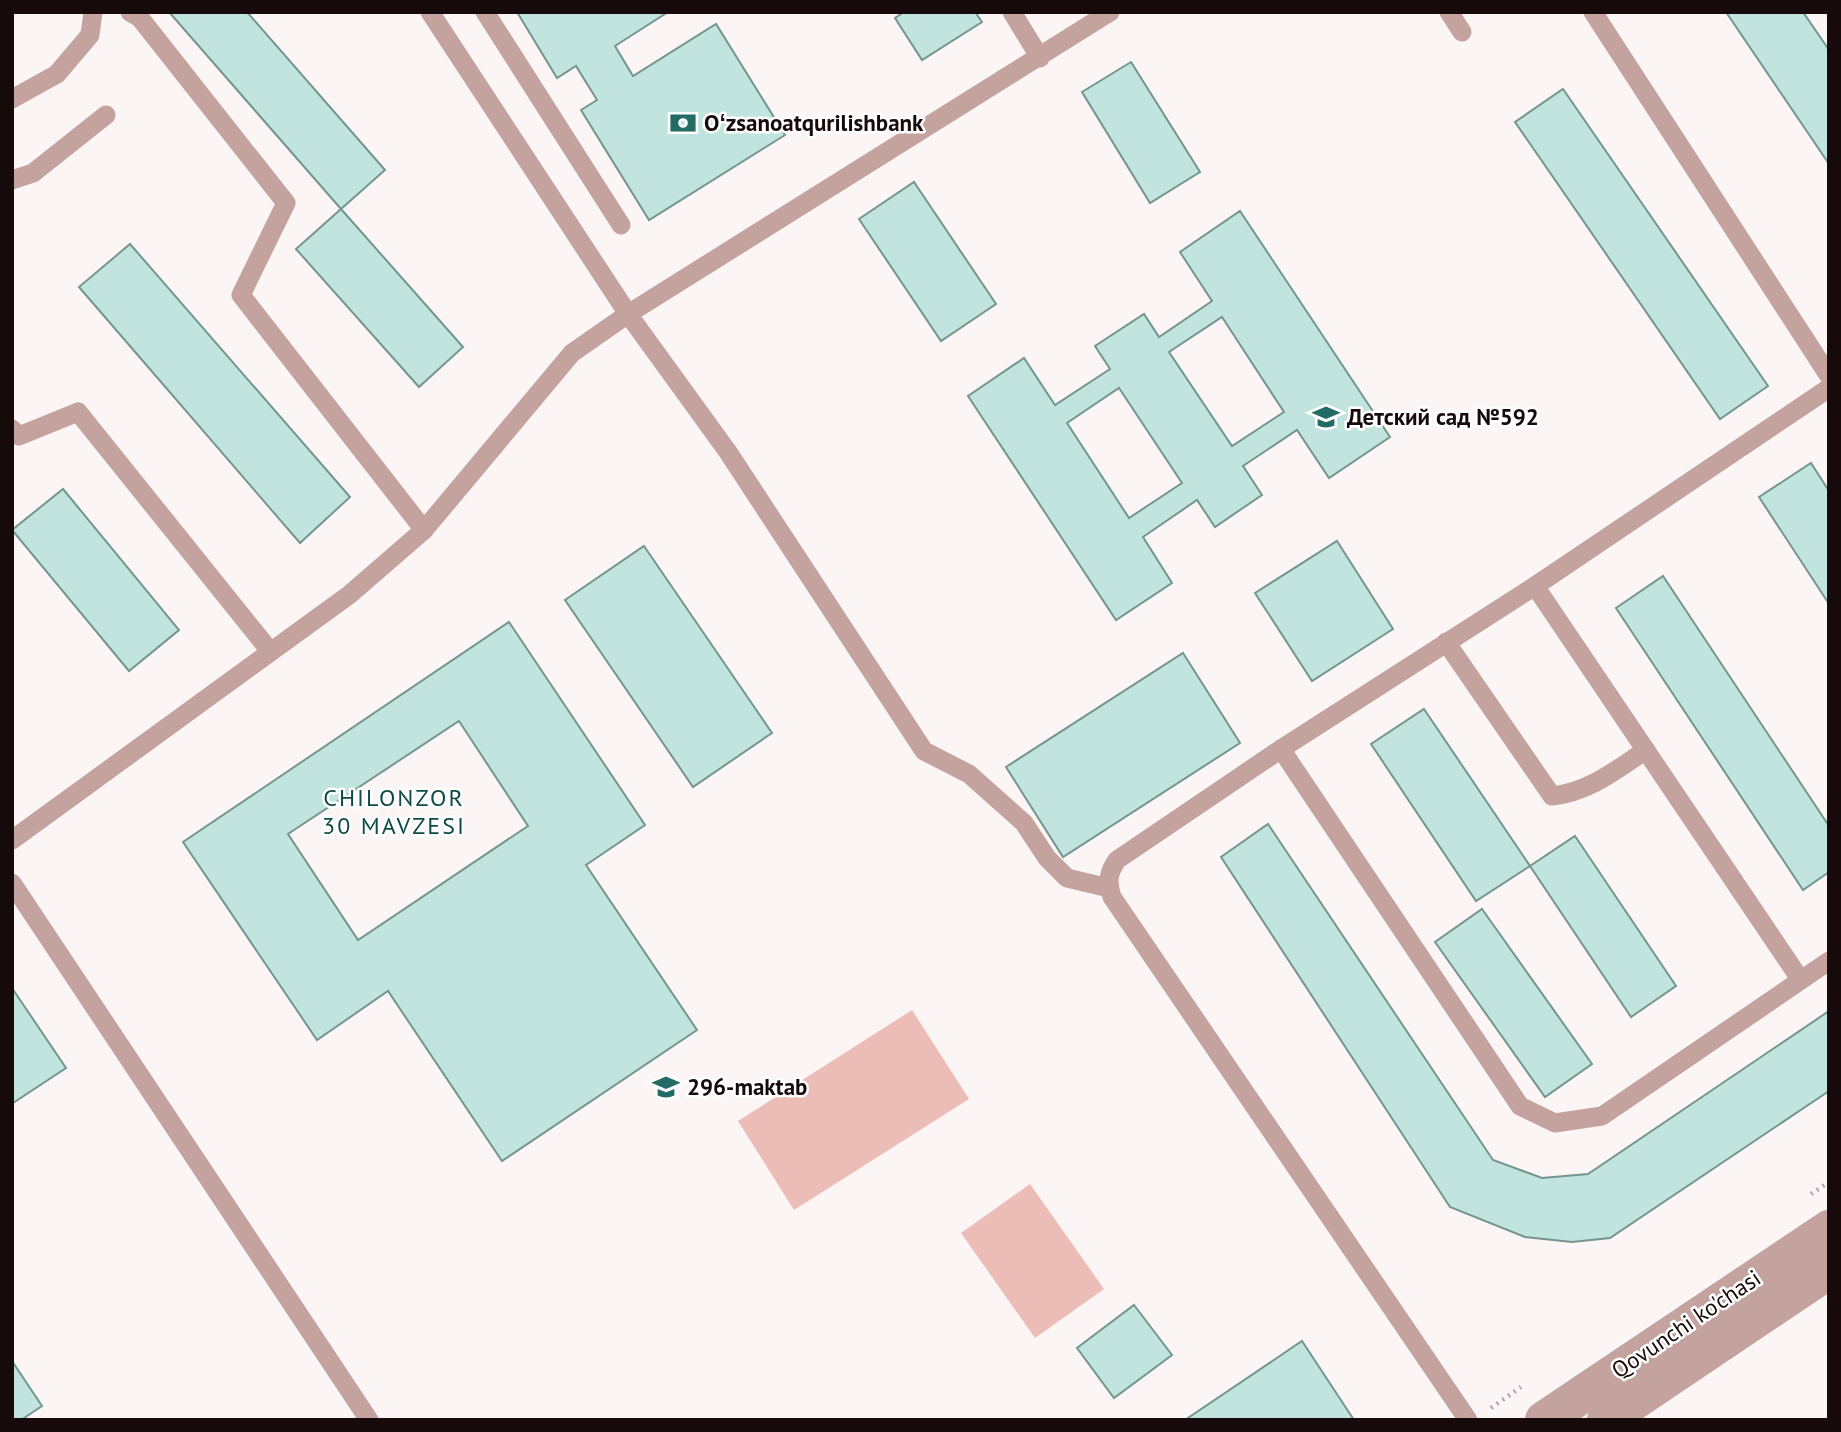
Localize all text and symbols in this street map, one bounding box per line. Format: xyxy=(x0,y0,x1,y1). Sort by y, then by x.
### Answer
bank icon: Oʻzsanoatqurilishbank xyxy=(668,108,698,138)
place label: Oʻzsanoatqurilishbank xyxy=(704,108,924,137)
school or university icon: Детcкий сад №592 xyxy=(1311,402,1341,432)
place label: Детcкий сад №592 xyxy=(1347,402,1539,431)
district label: CHILONZOR 30 MAVZESI xyxy=(322,782,466,841)
school or university icon: 296-maktab xyxy=(651,1072,681,1102)
place label: 296-maktab xyxy=(687,1072,807,1101)
street label: Qovunchi ko'chasi xyxy=(1606,1263,1766,1384)

